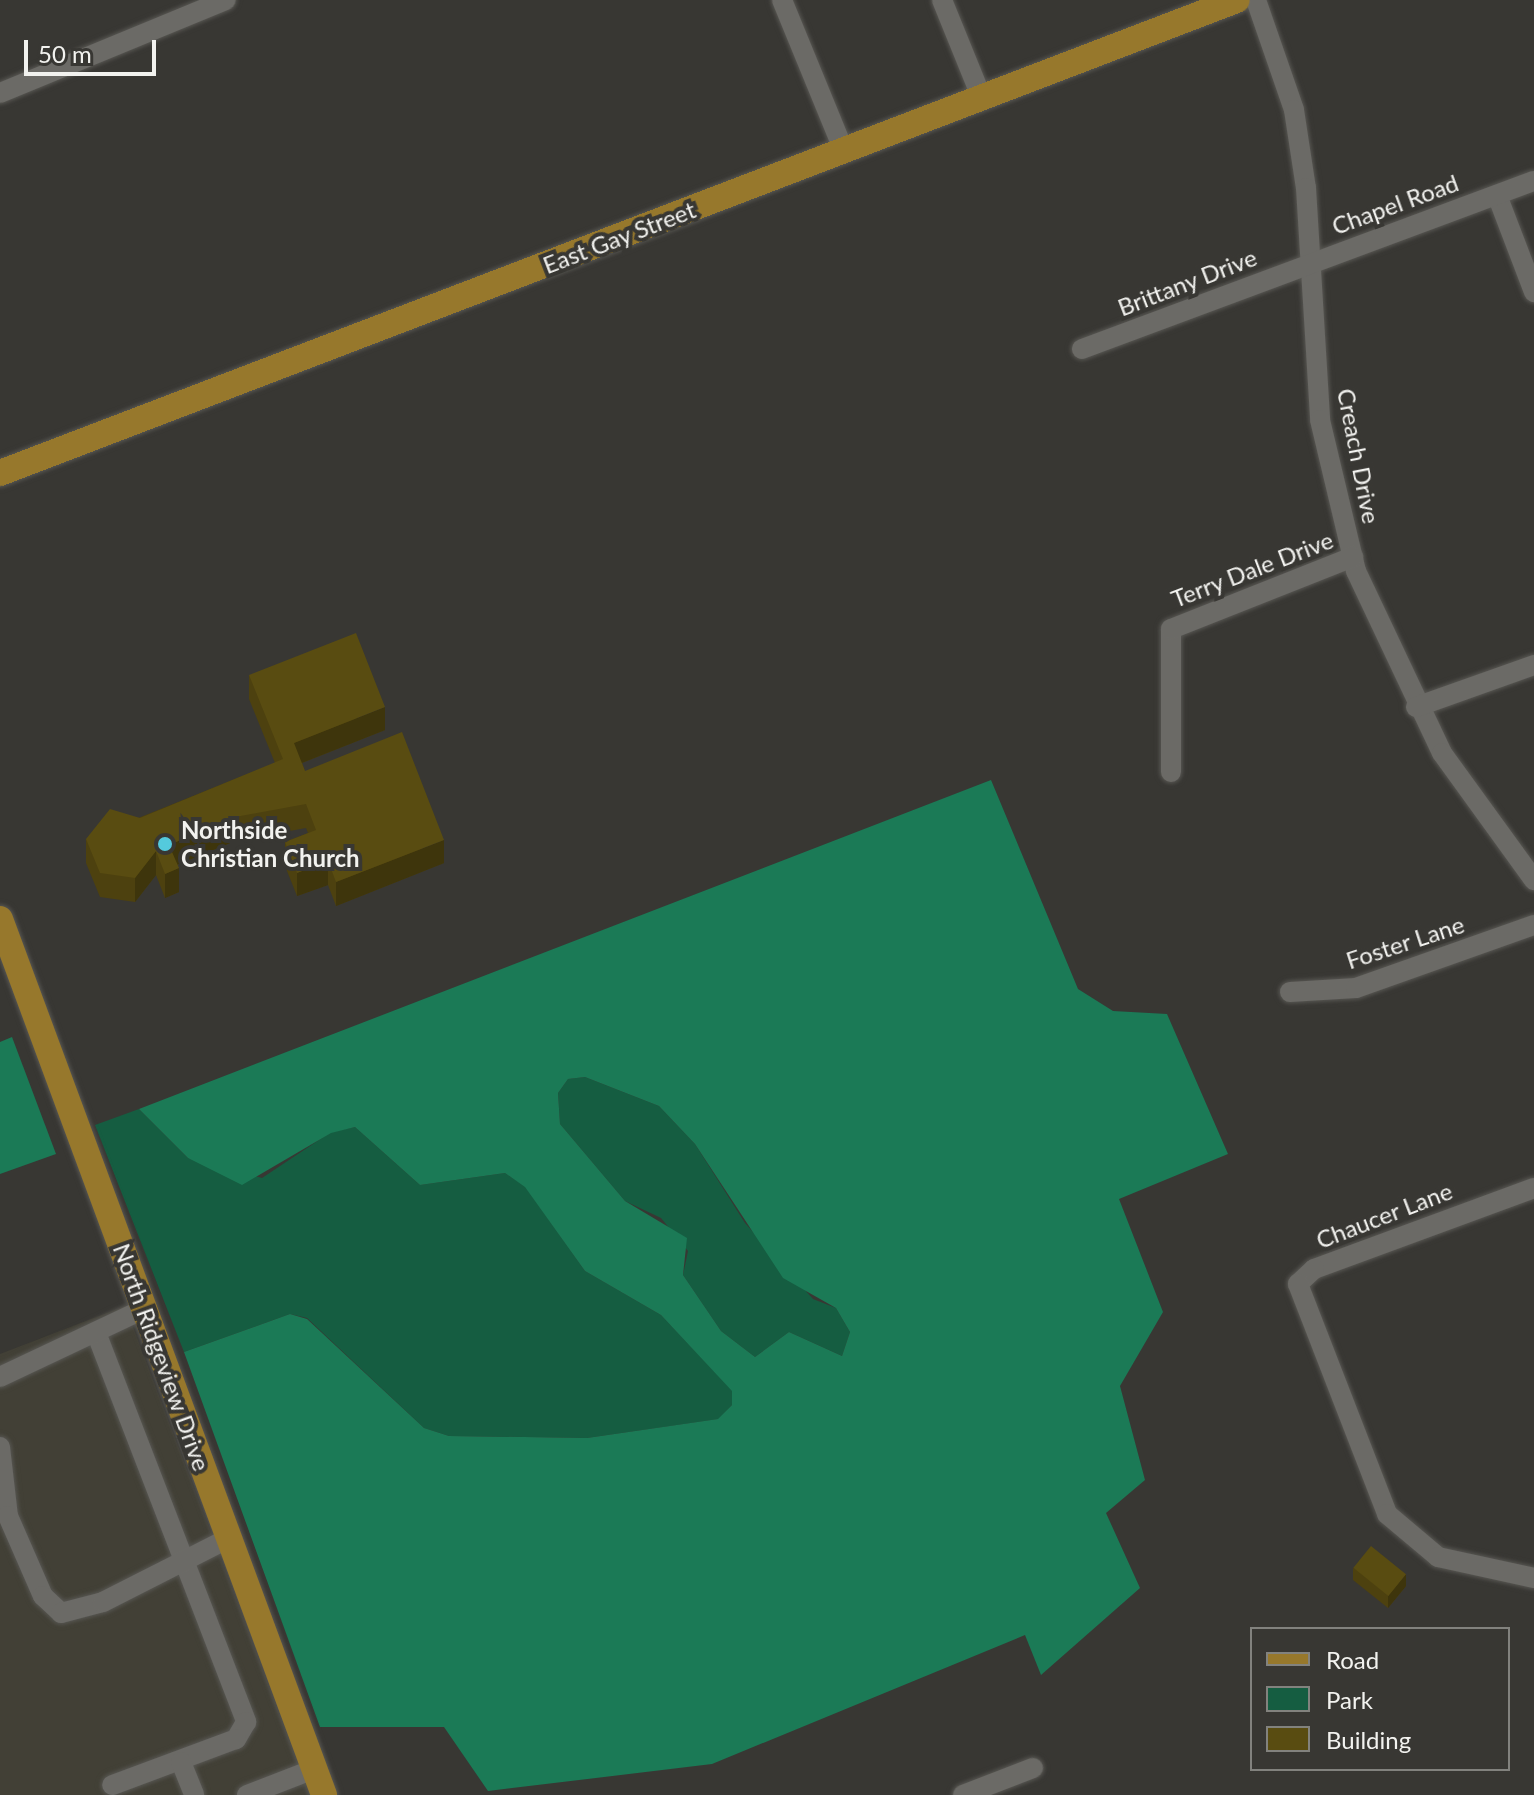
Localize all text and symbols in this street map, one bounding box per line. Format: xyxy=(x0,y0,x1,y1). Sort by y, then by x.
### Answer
scale bar xyxy=(28,24,160,74)
text: 50 m xyxy=(38,39,92,68)
street label: Chapel Road xyxy=(1328,168,1462,240)
street label: East Gay Street xyxy=(538,195,700,279)
street label: Brittany Drive xyxy=(1113,242,1261,322)
street label: Creach Drive xyxy=(1332,386,1386,526)
street label: Terry Dale Drive xyxy=(1167,525,1337,613)
place label: Northside Christian Church xyxy=(181,816,360,872)
marker: Northside Christian Church xyxy=(156,835,174,853)
street label: Foster Lane xyxy=(1342,909,1468,975)
street label: Chaucer Lane xyxy=(1312,1176,1456,1254)
street label: North Ridgeview Drive xyxy=(107,1239,217,1475)
legend xyxy=(1250,1627,1510,1771)
text: Road xyxy=(1326,1645,1379,1674)
text: Park xyxy=(1326,1685,1373,1714)
text: Building xyxy=(1326,1725,1411,1754)

